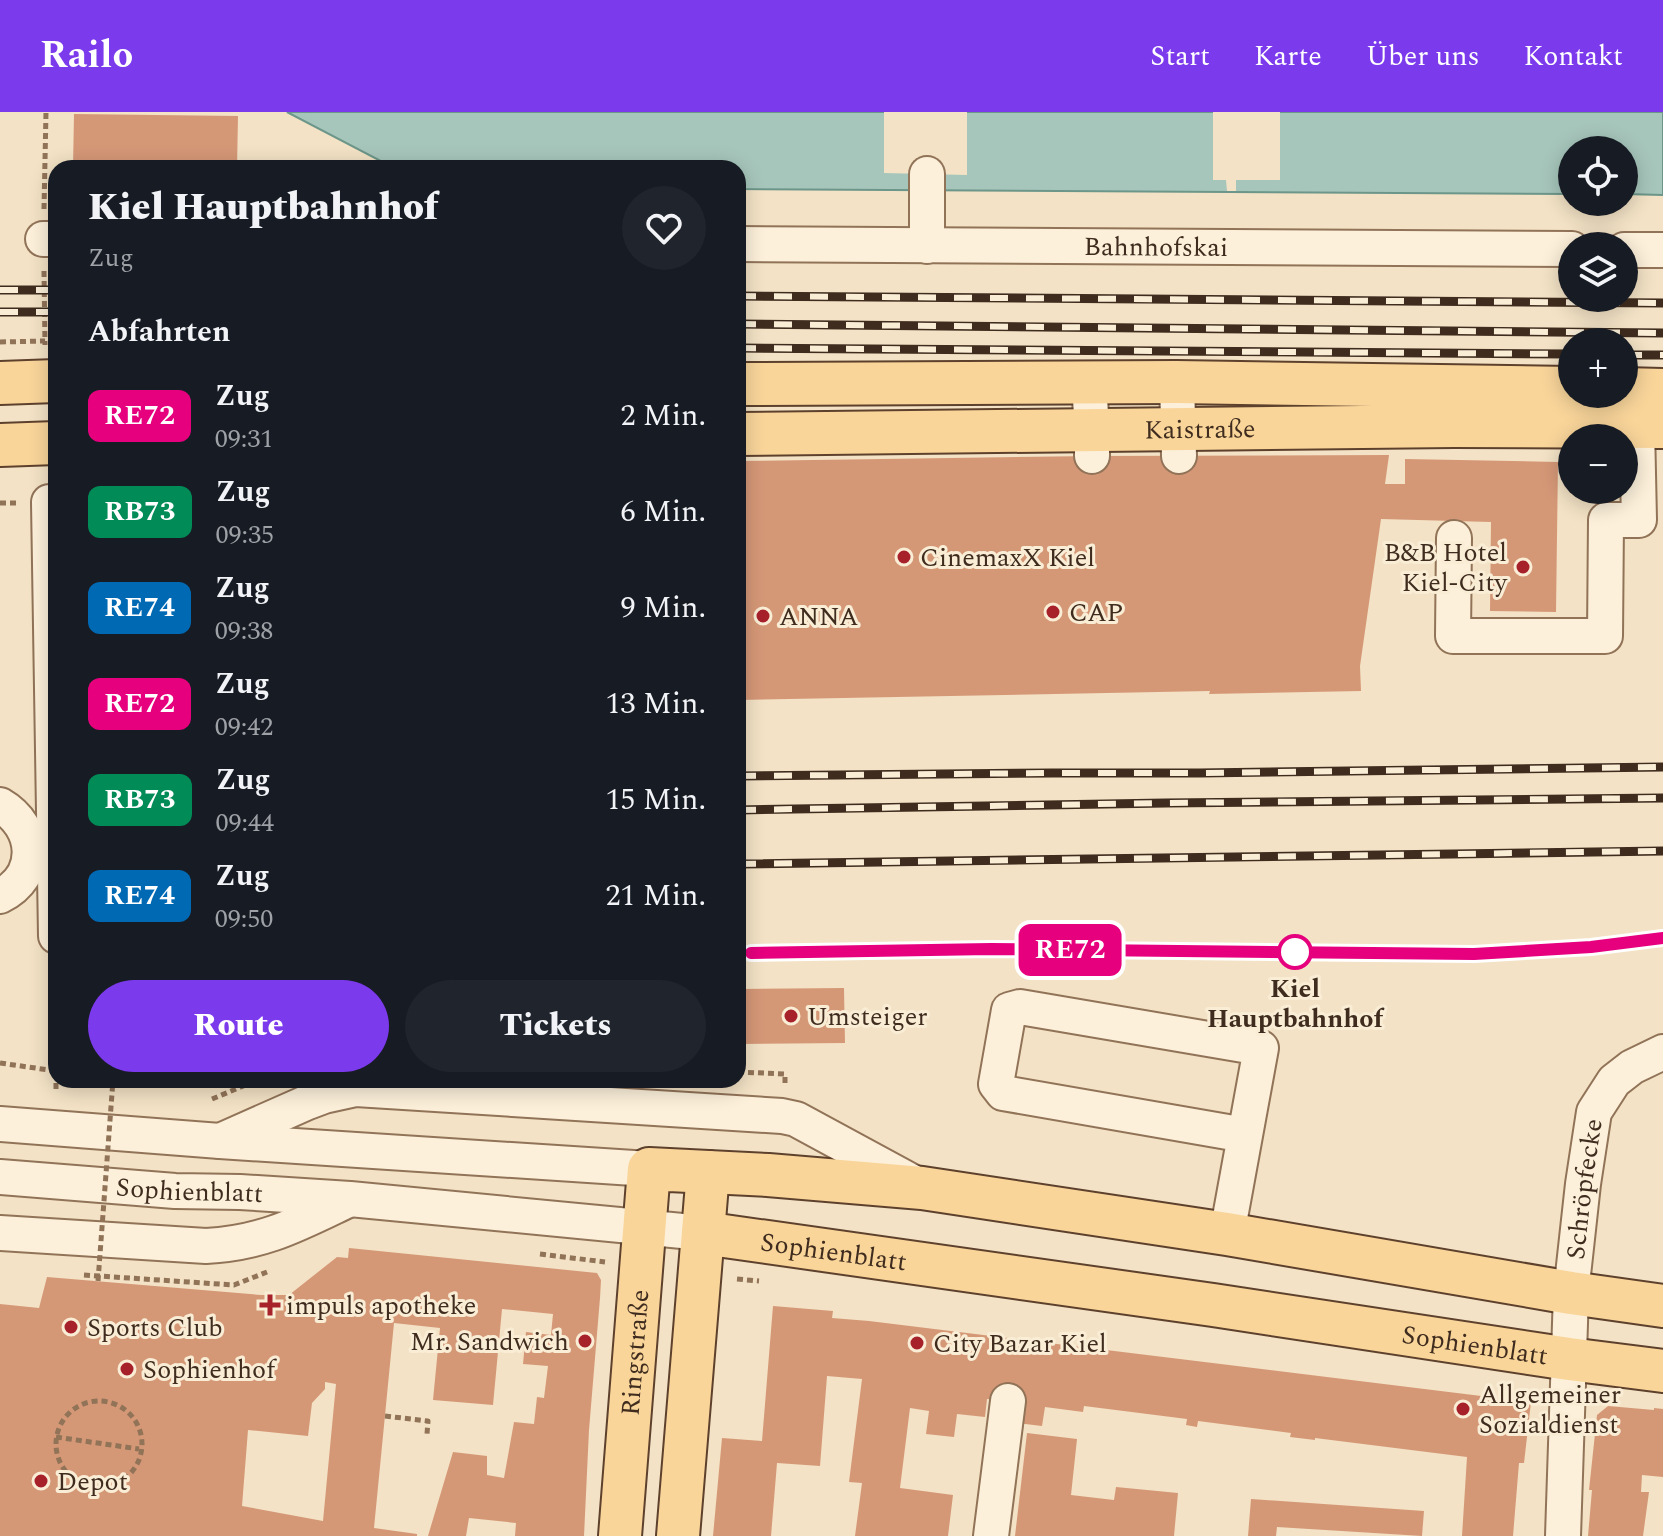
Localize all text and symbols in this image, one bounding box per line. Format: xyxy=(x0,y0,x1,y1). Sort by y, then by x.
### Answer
text: Railo xyxy=(40,27,133,85)
text: Start xyxy=(1150,35,1210,78)
text: Karte xyxy=(1254,35,1322,78)
text: Über uns xyxy=(1366,35,1480,78)
text: Kontakt xyxy=(1524,35,1623,78)
map controls xyxy=(1558,136,1638,504)
button: locate xyxy=(1558,136,1638,216)
text: Kiel Hauptbahnhof xyxy=(88,179,438,237)
button: heart xyxy=(622,186,706,270)
street label: Bahnhofskai xyxy=(1084,227,1228,268)
button: layers xyxy=(1558,232,1638,312)
text: Zug xyxy=(88,238,134,278)
text: Abfahrten xyxy=(88,309,231,355)
button: + xyxy=(1558,328,1638,408)
text: Zug xyxy=(215,373,270,419)
text: 2 Min. xyxy=(620,393,706,439)
text: RE72 xyxy=(104,394,175,437)
street label: Kaistraße xyxy=(1144,409,1256,450)
text: 09:31 xyxy=(215,419,273,459)
button: − xyxy=(1558,424,1638,504)
text: Zug xyxy=(216,469,271,515)
text: 6 Min. xyxy=(620,489,706,535)
text: RB73 xyxy=(104,490,176,533)
text: 09:35 xyxy=(216,515,274,555)
place label: B&B Hotel Kiel-City xyxy=(1384,533,1509,603)
place label: CinemaxX Kiel xyxy=(920,538,1095,578)
marker: CinemaxX Kiel xyxy=(895,548,913,566)
marker: B&B Hotel Kiel-City xyxy=(1514,558,1532,576)
text: Zug xyxy=(215,565,270,611)
text: 9 Min. xyxy=(620,585,706,631)
text: RE74 xyxy=(104,586,175,629)
place label: CAP xyxy=(1069,593,1123,633)
place label: ANNA xyxy=(779,597,859,637)
marker: CAP xyxy=(1044,603,1062,621)
marker: ANNA xyxy=(754,607,772,625)
text: 09:38 xyxy=(215,611,273,651)
text: Zug xyxy=(215,661,270,707)
text: 13 Min. xyxy=(605,681,706,727)
text: RE72 xyxy=(104,682,175,725)
text: 09:42 xyxy=(215,707,273,747)
text: Zug xyxy=(216,757,271,803)
text: 15 Min. xyxy=(605,777,706,823)
text: RB73 xyxy=(104,778,176,821)
text: 09:44 xyxy=(216,803,274,843)
text: Zug xyxy=(215,853,270,899)
text: 21 Min. xyxy=(605,873,706,919)
text: RE74 xyxy=(104,874,175,917)
text: 09:50 xyxy=(215,899,273,939)
line badge: RE72 xyxy=(1014,924,1126,976)
text: RE72 xyxy=(1035,928,1105,971)
marker: Kiel Hauptbahnhof xyxy=(1278,935,1312,969)
place label: Kiel Hauptbahnhof xyxy=(1207,969,1384,1039)
button: Route xyxy=(88,980,389,1072)
button: Tickets xyxy=(405,980,706,1072)
place label: Umsteiger xyxy=(807,997,928,1037)
marker: Umsteiger xyxy=(782,1007,800,1025)
street label: Schröpfecke xyxy=(1556,1116,1614,1261)
street label: Sophienblatt xyxy=(114,1167,264,1214)
street label: Sophienblatt xyxy=(758,1222,909,1283)
place label: impuls apotheke xyxy=(286,1286,476,1326)
street label: Ringstraße xyxy=(611,1288,660,1417)
marker: impuls apotheke xyxy=(261,1296,279,1314)
place label: Sports Club xyxy=(87,1308,223,1348)
street label: Sophienblatt xyxy=(1399,1315,1551,1377)
marker: Sports Club xyxy=(62,1318,80,1336)
place label: Mr. Sandwich xyxy=(410,1322,569,1362)
place label: City Bazar Kiel xyxy=(933,1324,1107,1364)
marker: Mr. Sandwich xyxy=(576,1332,594,1350)
marker: City Bazar Kiel xyxy=(908,1334,926,1352)
place label: Sophienhof xyxy=(143,1350,277,1390)
marker: Sophienhof xyxy=(118,1360,136,1378)
place label: Allgemeiner Sozialdienst xyxy=(1479,1375,1621,1445)
marker: Allgemeiner Sozialdienst xyxy=(1454,1400,1472,1418)
place label: Depot xyxy=(57,1462,128,1502)
marker: Depot xyxy=(32,1472,50,1490)

